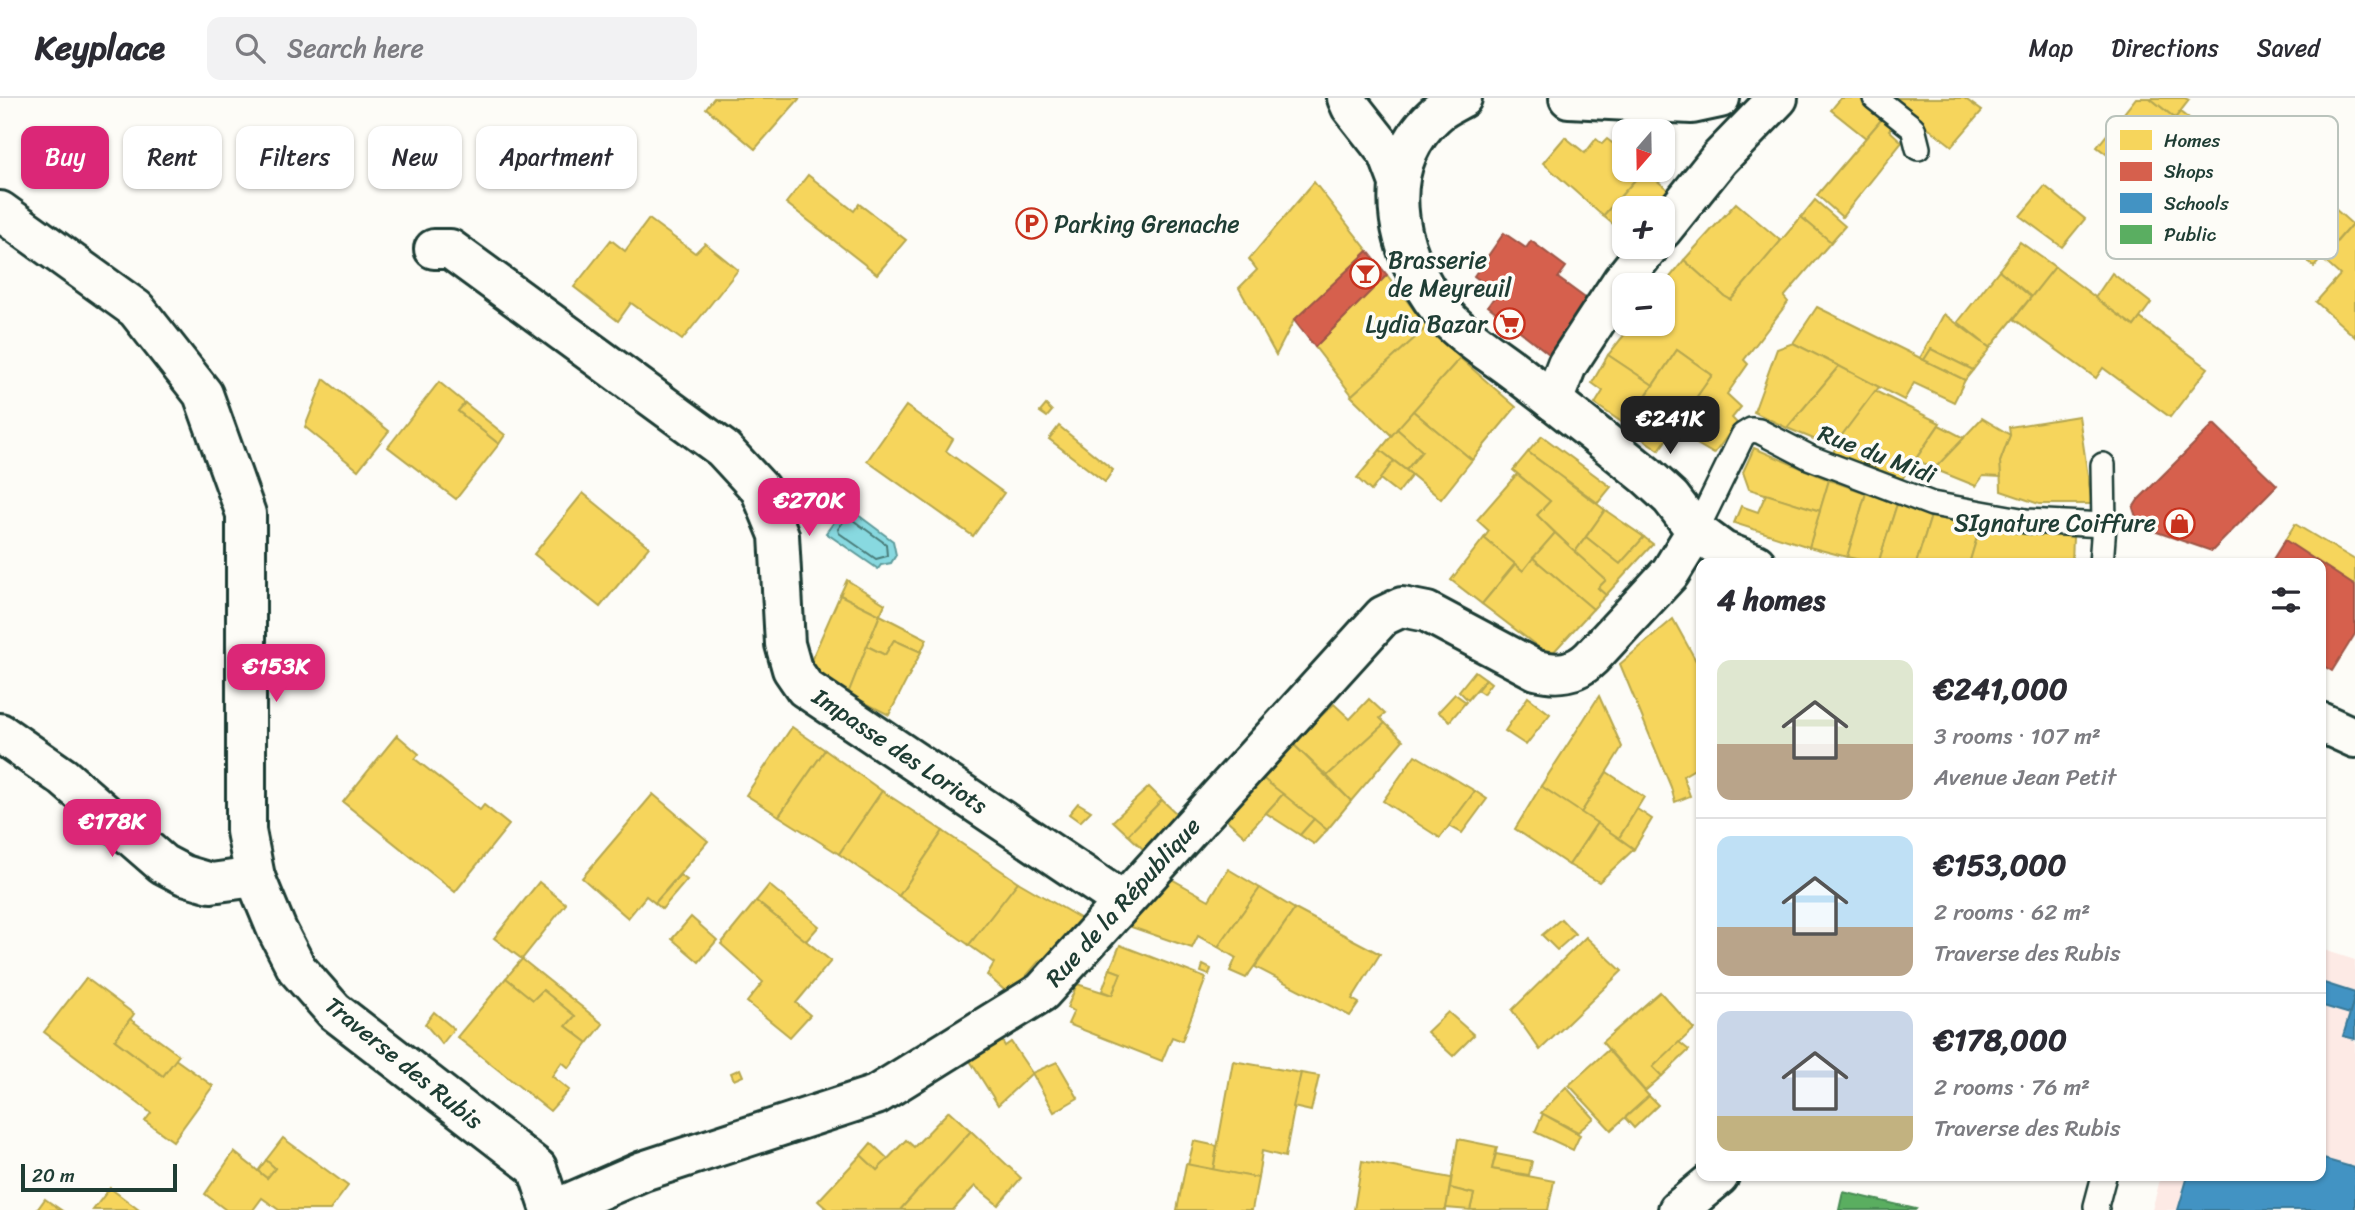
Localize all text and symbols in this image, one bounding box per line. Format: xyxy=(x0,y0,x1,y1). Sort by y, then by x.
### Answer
search box xyxy=(207,17,697,80)
text: Keyplace xyxy=(35,19,165,77)
text: Search here xyxy=(287,25,424,71)
text: Map xyxy=(2029,27,2073,69)
text: Directions xyxy=(2111,27,2219,69)
text: Saved xyxy=(2257,27,2320,69)
icon: search xyxy=(231,29,269,67)
legend xyxy=(2106,116,2338,259)
north arrow xyxy=(1612,119,1675,182)
map controls xyxy=(1612,119,1675,336)
text: Homes xyxy=(2164,124,2220,157)
chip: Buy xyxy=(21,126,109,189)
chip: Rent xyxy=(123,126,222,189)
chip: Filters xyxy=(236,126,354,189)
chip: New xyxy=(368,126,462,189)
chip: Apartment xyxy=(476,126,637,189)
text: Shops xyxy=(2164,155,2214,188)
text: Schools xyxy=(2164,187,2229,220)
button: + xyxy=(1612,196,1675,259)
place label: Parking Grenache xyxy=(1054,203,1240,245)
parking icon: Parking Grenache xyxy=(1014,207,1048,241)
text: Public xyxy=(2164,218,2217,251)
place label: Brasserie de Meyreuil xyxy=(1388,239,1512,309)
bar icon: Brasserie de Meyreuil xyxy=(1348,257,1382,291)
button: − xyxy=(1612,273,1675,336)
place label: Lydia Bazar xyxy=(1365,303,1489,345)
supermarket icon: Lydia Bazar xyxy=(1493,307,1527,341)
pin: €241K xyxy=(1621,396,1719,456)
text: €241K xyxy=(1637,398,1703,439)
street label: Rue du Midi xyxy=(1812,412,1943,496)
pin: €270K xyxy=(760,478,858,538)
text: €270K xyxy=(774,480,844,521)
place label: SIgnature Coiffure xyxy=(1954,502,2156,544)
shop icon: SIgnature Coiffure xyxy=(2162,506,2196,540)
text: 4 homes xyxy=(1717,573,1825,627)
icon: filters xyxy=(2267,581,2305,619)
pin: €153K xyxy=(227,644,325,704)
text: €153K xyxy=(243,646,309,687)
text: €241,000 xyxy=(1934,662,2068,716)
street label: Impasse des Loriots xyxy=(803,676,997,826)
icon: home xyxy=(1773,688,1857,772)
text: 3 rooms · 107 m² xyxy=(1934,716,2101,757)
text: Avenue Jean Petit xyxy=(1934,757,2116,798)
pin: €178K xyxy=(63,800,161,859)
text: €178K xyxy=(79,801,145,842)
street label: Rue de la République xyxy=(1035,807,1211,997)
text: €153,000 xyxy=(1934,838,2067,892)
icon: home xyxy=(1773,864,1857,948)
text: 2 rooms · 62 m² xyxy=(1934,892,2090,933)
text: Traverse des Rubis xyxy=(1934,933,2120,974)
street label: Traverse des Rubis xyxy=(315,985,493,1141)
text: €178,000 xyxy=(1934,1013,2067,1067)
icon: home xyxy=(1773,1039,1857,1123)
text: 2 rooms · 76 m² xyxy=(1934,1067,2090,1108)
text: Traverse des Rubis xyxy=(1934,1108,2120,1149)
text: 20 m xyxy=(32,1159,75,1192)
scale bar xyxy=(21,1161,177,1193)

